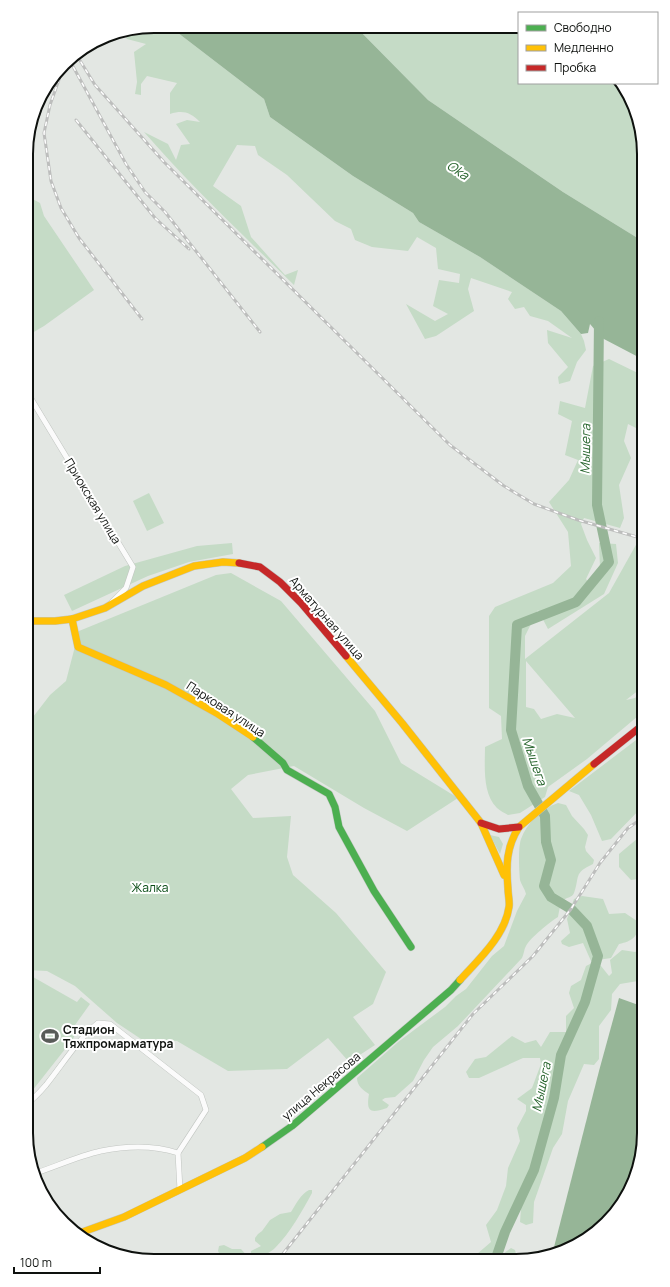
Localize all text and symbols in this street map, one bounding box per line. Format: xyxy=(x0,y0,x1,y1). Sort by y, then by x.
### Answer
legend xyxy=(518,12,658,84)
text: Свободно xyxy=(554,19,612,36)
text: Медленно xyxy=(554,39,614,56)
text: Пробка xyxy=(554,59,596,76)
water label: Oka xyxy=(443,156,473,184)
water label: Мышега xyxy=(576,423,594,474)
street label: Приокская улица xyxy=(61,455,125,547)
street label: Арматурная улица xyxy=(286,573,368,663)
street label: Парковая улица xyxy=(183,677,269,741)
water label: Мышега xyxy=(518,734,552,788)
park label: Жалка xyxy=(132,879,168,896)
place label: Стадион Тяжпромарматура xyxy=(63,1021,174,1052)
sports icon: Стадион Тяжпромарматура xyxy=(40,1026,60,1046)
street label: улица Некрасова xyxy=(278,1048,364,1124)
water label: Мышега xyxy=(527,1060,555,1113)
scale bar xyxy=(14,1249,100,1275)
text: 100 m xyxy=(20,1254,52,1271)

